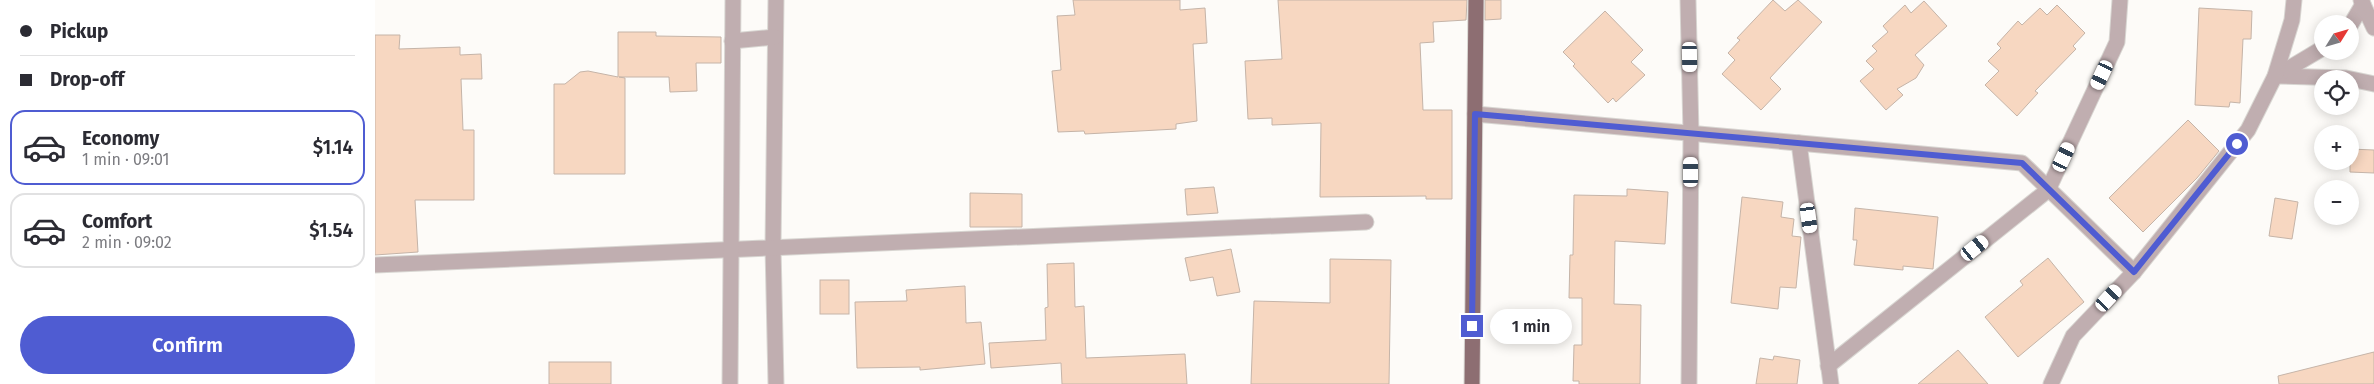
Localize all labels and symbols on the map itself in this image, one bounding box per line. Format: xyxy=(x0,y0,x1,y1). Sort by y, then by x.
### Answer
north arrow xyxy=(2314,15,2359,60)
car xyxy=(1682,42,1697,72)
car xyxy=(2088,58,2115,92)
route start xyxy=(2226,133,2248,155)
car xyxy=(2050,140,2077,174)
car xyxy=(1683,157,1698,187)
car xyxy=(1799,202,1818,234)
car xyxy=(1958,233,1991,263)
car xyxy=(2093,282,2124,314)
callout: 1 min xyxy=(1489,308,1572,344)
route end xyxy=(1461,315,1483,337)

